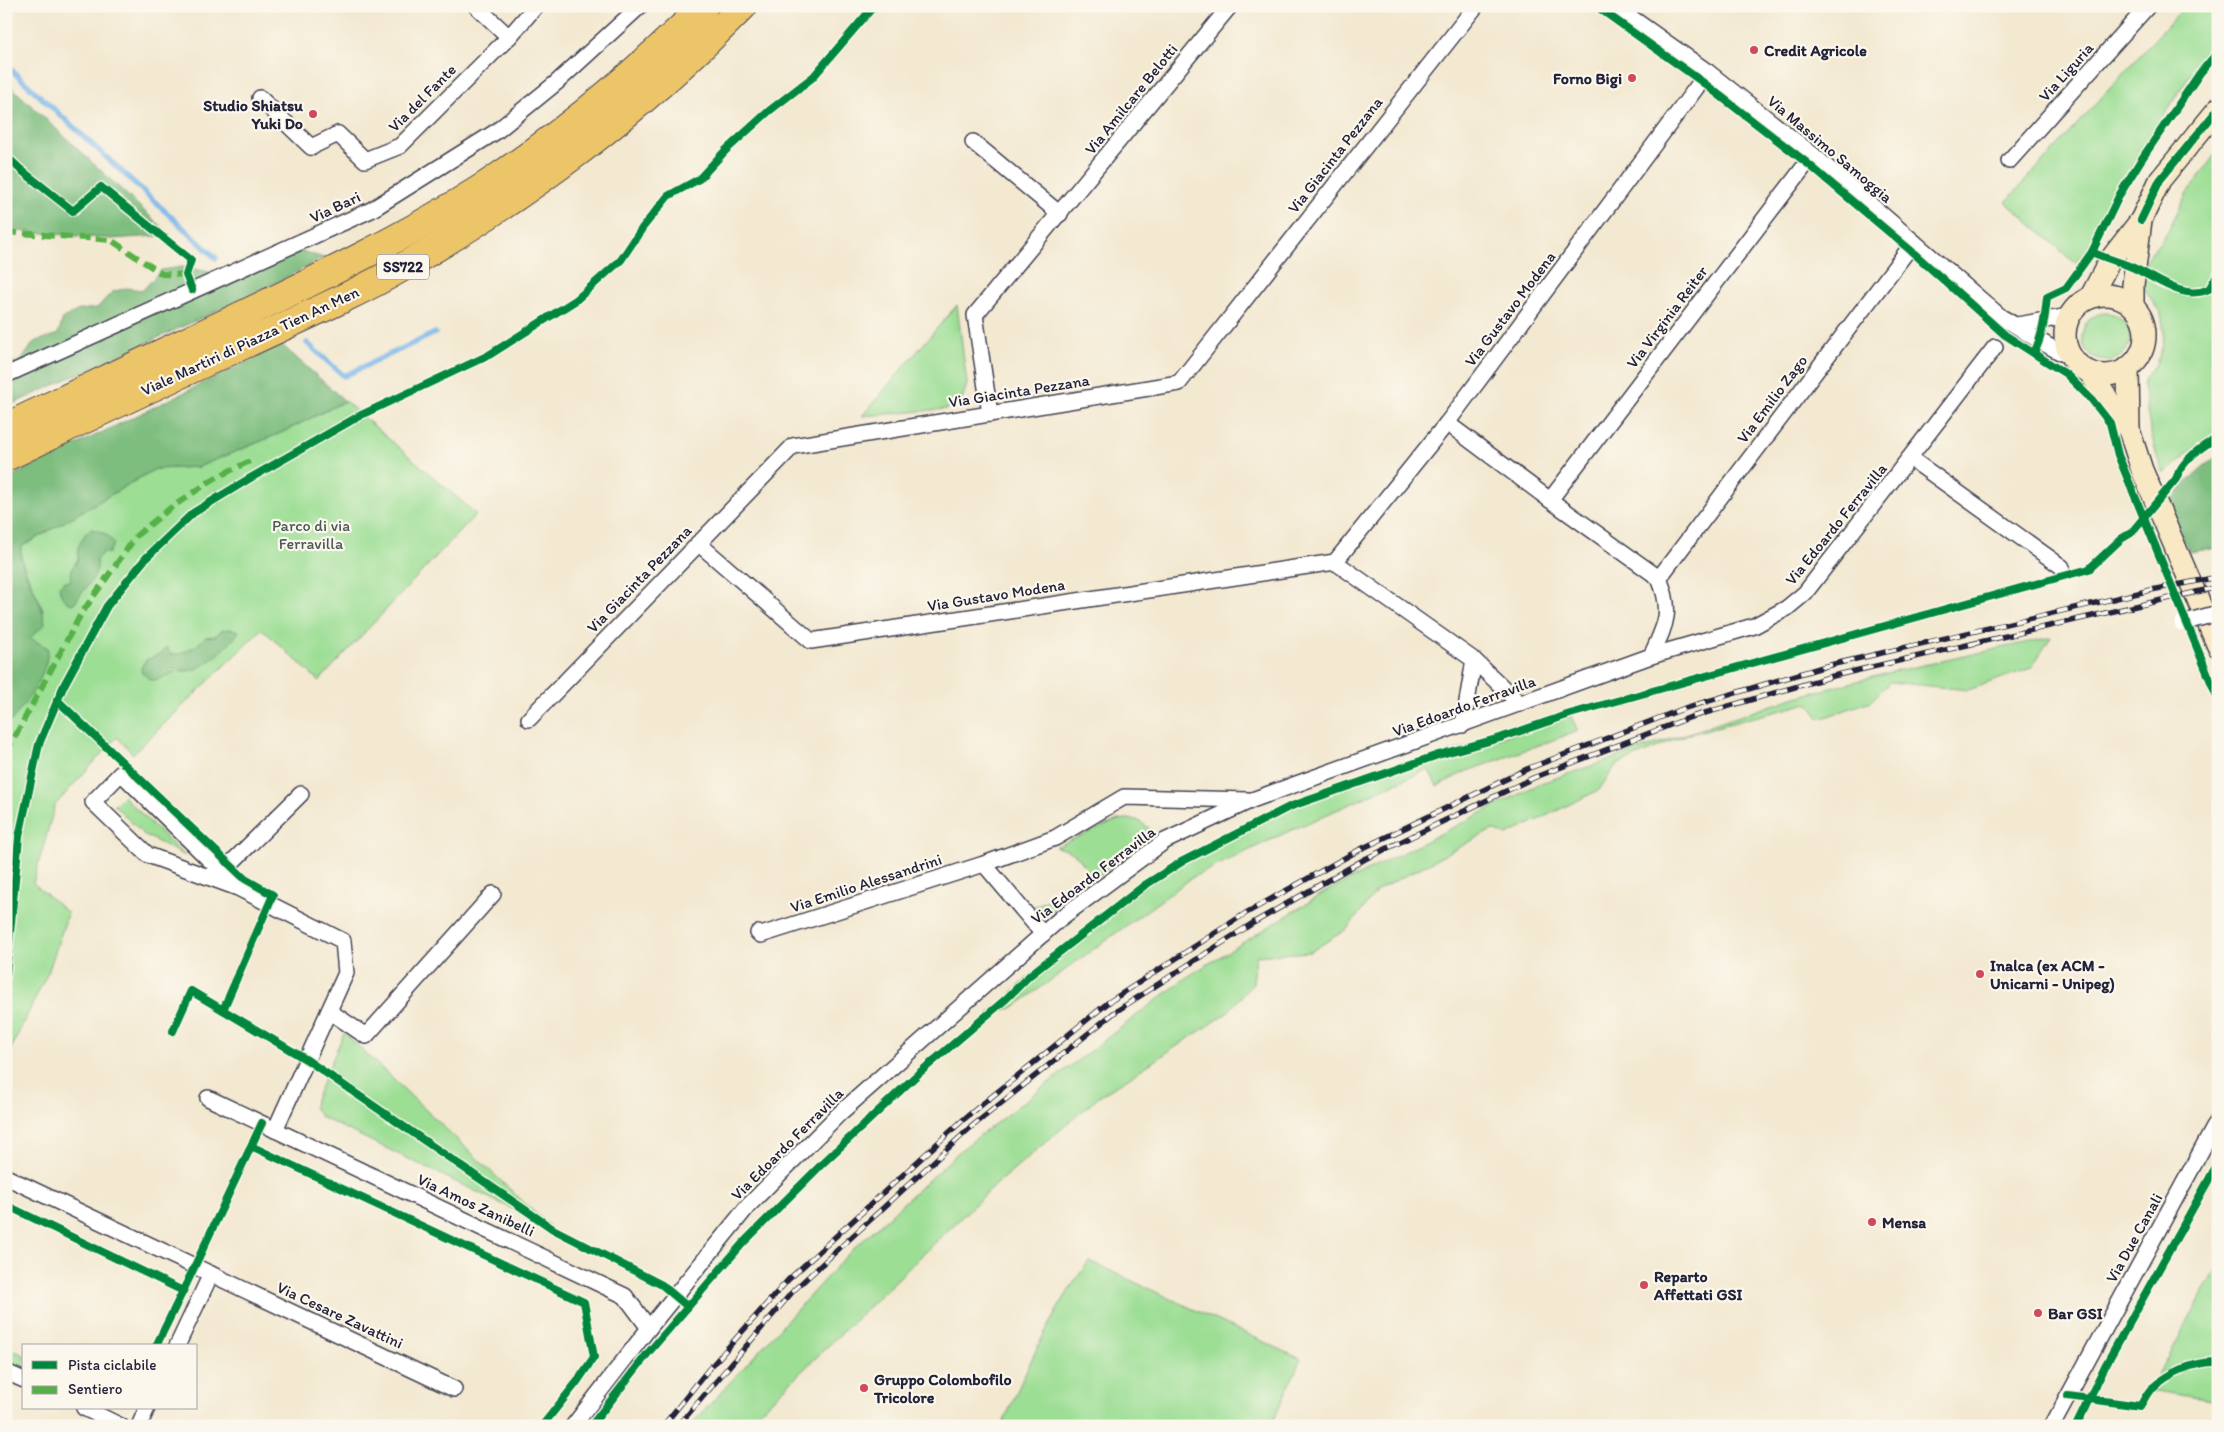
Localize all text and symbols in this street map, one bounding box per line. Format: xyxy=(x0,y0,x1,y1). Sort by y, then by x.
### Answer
street label: Via Liguria xyxy=(2035,38,2098,105)
street label: Via Amilcare Belotti xyxy=(1081,40,1181,158)
place label: Credit Agricole xyxy=(1764,41,1867,61)
marker: Credit Agricole xyxy=(1748,44,1760,56)
street label: Via del Fante xyxy=(384,60,460,136)
place label: Forno Bigi xyxy=(1553,69,1622,89)
marker: Forno Bigi xyxy=(1626,72,1638,84)
street label: Via Massimo Samoggia xyxy=(1764,91,1897,207)
street label: Via Giacinta Pezzana xyxy=(1284,92,1387,217)
place label: Studio Shiatsu Yuki Do xyxy=(203,96,303,133)
marker: Studio Shiatsu Yuki Do xyxy=(307,108,319,120)
street label: Via Bari xyxy=(307,187,363,227)
street label: Via Gustavo Modena xyxy=(1461,248,1559,370)
road number: SS722 xyxy=(377,254,429,280)
street label: Via Virginia Reiter xyxy=(1622,262,1712,372)
street label: Viale Martiri di Piazza Tien An Men xyxy=(138,282,362,400)
street label: Via Emilio Zago xyxy=(1733,351,1811,447)
street label: Via Giacinta Pezzana xyxy=(947,370,1092,412)
street label: Via Edoardo Ferravilla xyxy=(1781,459,1891,589)
park label: Parco di via Ferravilla xyxy=(272,516,350,553)
street label: Via Giacinta Pezzana xyxy=(583,521,696,637)
street label: Via Gustavo Modena xyxy=(926,575,1066,615)
street label: Via Edoardo Ferravilla xyxy=(1390,671,1539,741)
street label: Via Edoardo Ferravilla xyxy=(1027,822,1160,928)
street label: Via Emilio Alessandrini xyxy=(788,850,944,916)
place label: Inalca (ex ACM - Unicarni - Unipeg) xyxy=(1990,956,2115,994)
marker: Inalca (ex ACM - Unicarni - Unipeg) xyxy=(1974,968,1986,980)
street label: Via Edoardo Ferravilla xyxy=(727,1083,848,1204)
street label: Via Amos Zanibelli xyxy=(414,1169,538,1241)
street label: Via Due Canali xyxy=(2102,1190,2166,1286)
place label: Mensa xyxy=(1882,1213,1926,1232)
marker: Mensa xyxy=(1866,1216,1878,1228)
place label: Reparto Affettati GSI xyxy=(1653,1267,1742,1304)
street label: Via Cesare Zavattini xyxy=(274,1277,406,1353)
marker: Reparto Affettati GSI xyxy=(1638,1279,1650,1291)
place label: Bar GSI xyxy=(2048,1304,2103,1323)
marker: Bar GSI xyxy=(2032,1307,2044,1319)
legend xyxy=(22,1344,198,1410)
text: Pista ciclabile xyxy=(68,1356,157,1374)
place label: Gruppo Colombofilo Tricolore xyxy=(873,1370,1012,1407)
text: Sentiero xyxy=(68,1380,122,1398)
marker: Gruppo Colombofilo Tricolore xyxy=(858,1382,870,1394)

